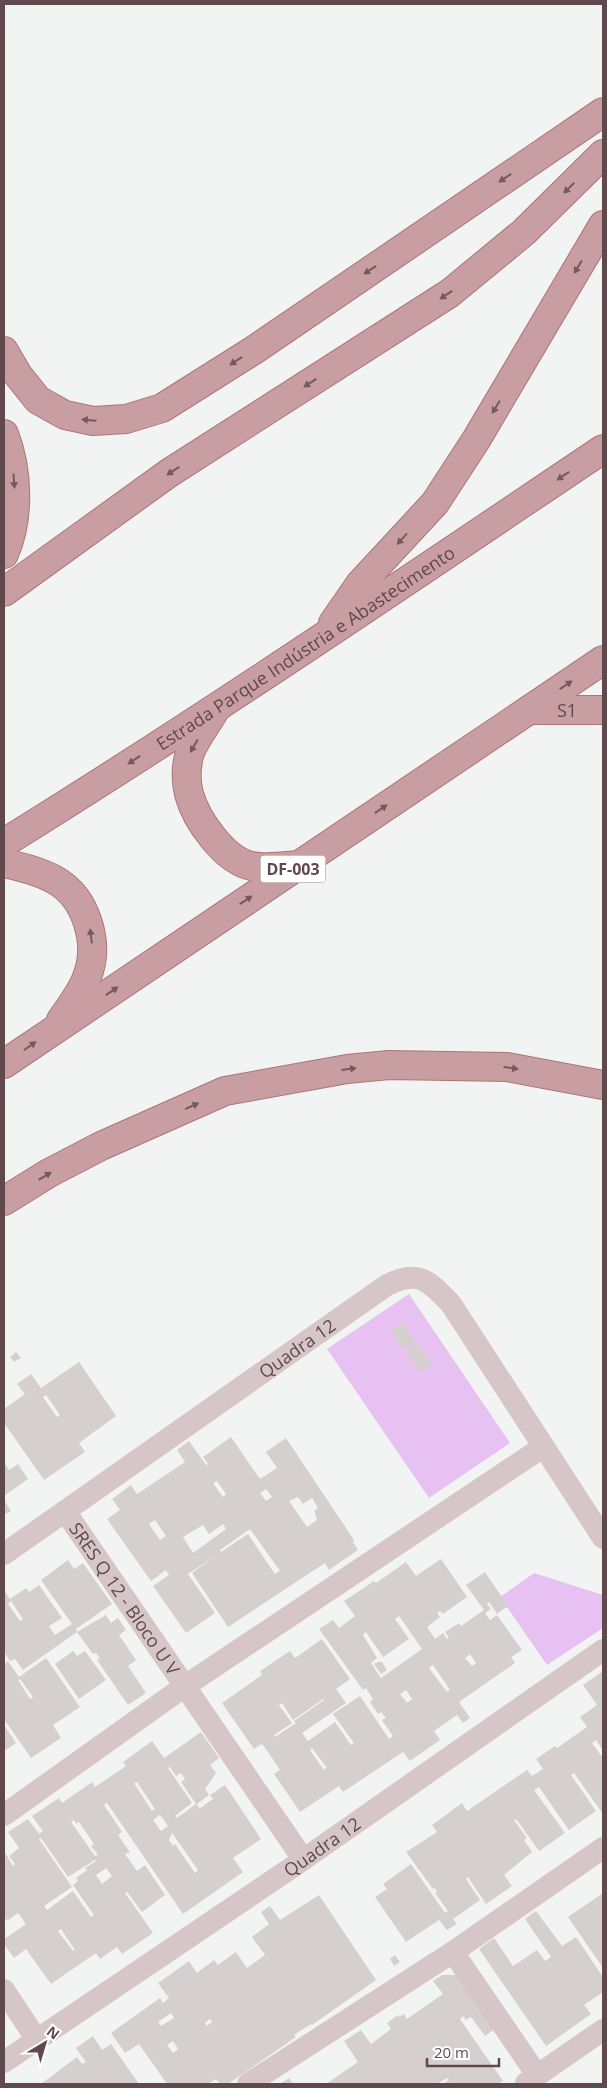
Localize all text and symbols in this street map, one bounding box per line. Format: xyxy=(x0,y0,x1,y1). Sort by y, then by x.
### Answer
one-way arrow xyxy=(498,173,511,183)
one-way arrow xyxy=(563,182,575,194)
one-way arrow xyxy=(574,260,583,273)
one-way arrow xyxy=(364,265,377,275)
one-way arrow xyxy=(439,290,453,300)
one-way arrow xyxy=(229,357,243,366)
one-way arrow xyxy=(303,378,316,388)
one-way arrow xyxy=(491,400,500,413)
one-way arrow xyxy=(81,415,97,423)
one-way arrow xyxy=(166,466,180,476)
one-way arrow xyxy=(556,471,569,481)
one-way arrow xyxy=(10,474,18,490)
one-way arrow xyxy=(397,532,408,545)
street label: Estrada Parque Indústria e Abastecimento xyxy=(151,540,459,755)
one-way arrow xyxy=(559,680,573,690)
street label: S1 xyxy=(557,698,577,722)
one-way arrow xyxy=(190,740,199,753)
one-way arrow xyxy=(128,755,141,765)
one-way arrow xyxy=(375,805,388,814)
road number: DF-003 xyxy=(260,856,326,882)
one-way arrow xyxy=(240,895,253,905)
one-way arrow xyxy=(87,927,95,943)
one-way arrow xyxy=(105,986,118,996)
one-way arrow xyxy=(23,1041,37,1051)
one-way arrow xyxy=(504,1064,520,1072)
one-way arrow xyxy=(342,1065,358,1073)
one-way arrow xyxy=(185,1102,199,1110)
one-way arrow xyxy=(39,1171,52,1180)
street label: Quadra 12 xyxy=(254,1313,340,1384)
street label: SRES Q 12 - Bloco U V xyxy=(64,1518,186,1680)
street label: Quadra 12 xyxy=(279,1811,365,1882)
north arrow xyxy=(20,2018,70,2068)
text: N xyxy=(43,2021,64,2043)
scale bar xyxy=(427,2036,500,2068)
text: 20 m xyxy=(434,2042,469,2062)

